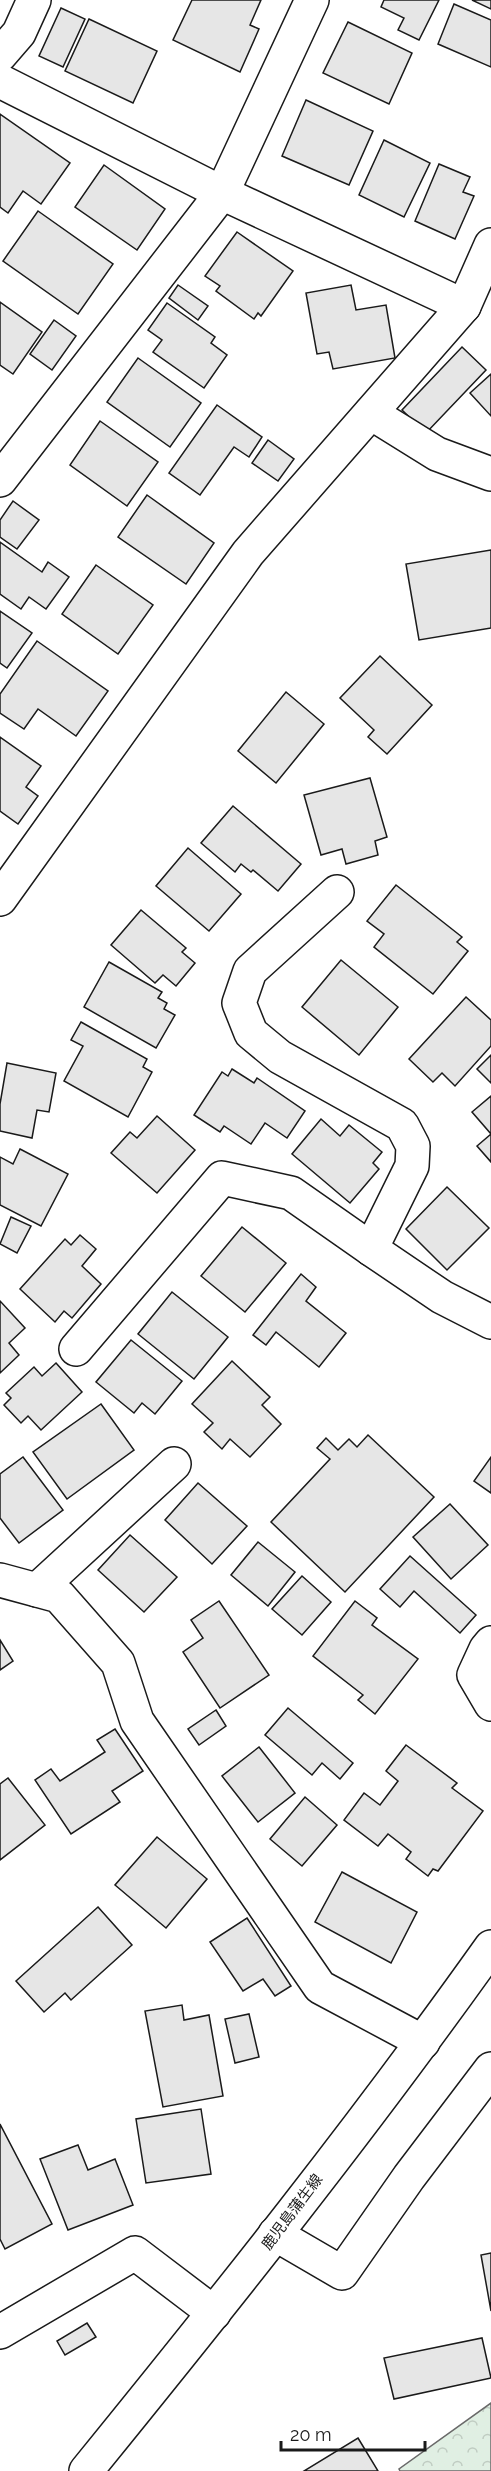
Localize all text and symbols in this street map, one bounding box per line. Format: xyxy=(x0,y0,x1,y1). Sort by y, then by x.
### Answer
street label: 鹿児島蒲生線 xyxy=(258,2171,326,2253)
scale bar xyxy=(281,2414,425,2452)
text: 20 m xyxy=(290,2424,332,2445)

